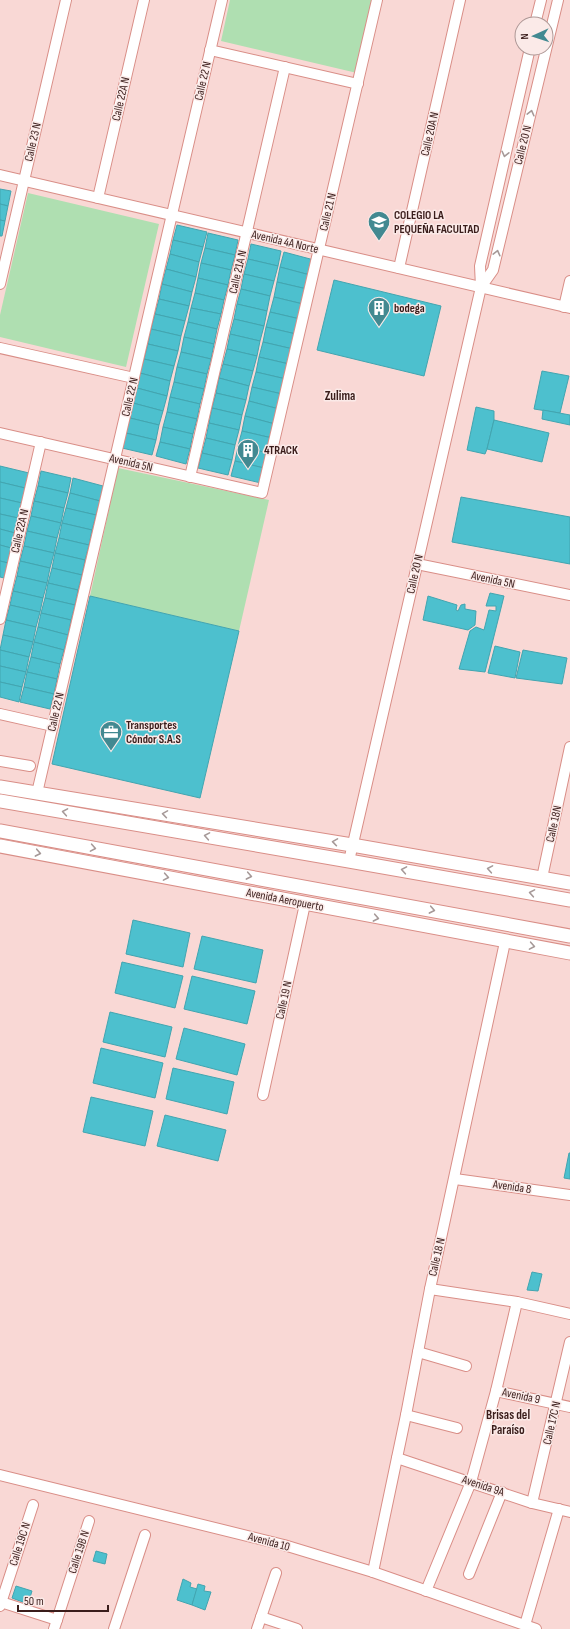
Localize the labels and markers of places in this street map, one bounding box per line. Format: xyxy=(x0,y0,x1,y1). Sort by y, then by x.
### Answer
place label: COLEGIO LA PEQUEÑA FACULTAD xyxy=(394,208,479,237)
school or university icon: COLEGIO LA PEQUEÑA FACULTAD xyxy=(366,209,392,242)
building icon: bodega xyxy=(366,295,392,328)
place label: bodega xyxy=(394,301,425,316)
building icon: 4TRACK xyxy=(235,437,261,470)
place label: 4TRACK xyxy=(264,443,298,458)
place label: Transportes Cóndor S.A.S xyxy=(126,718,182,747)
office icon: Transportes Cóndor S.A.S xyxy=(98,719,124,752)

